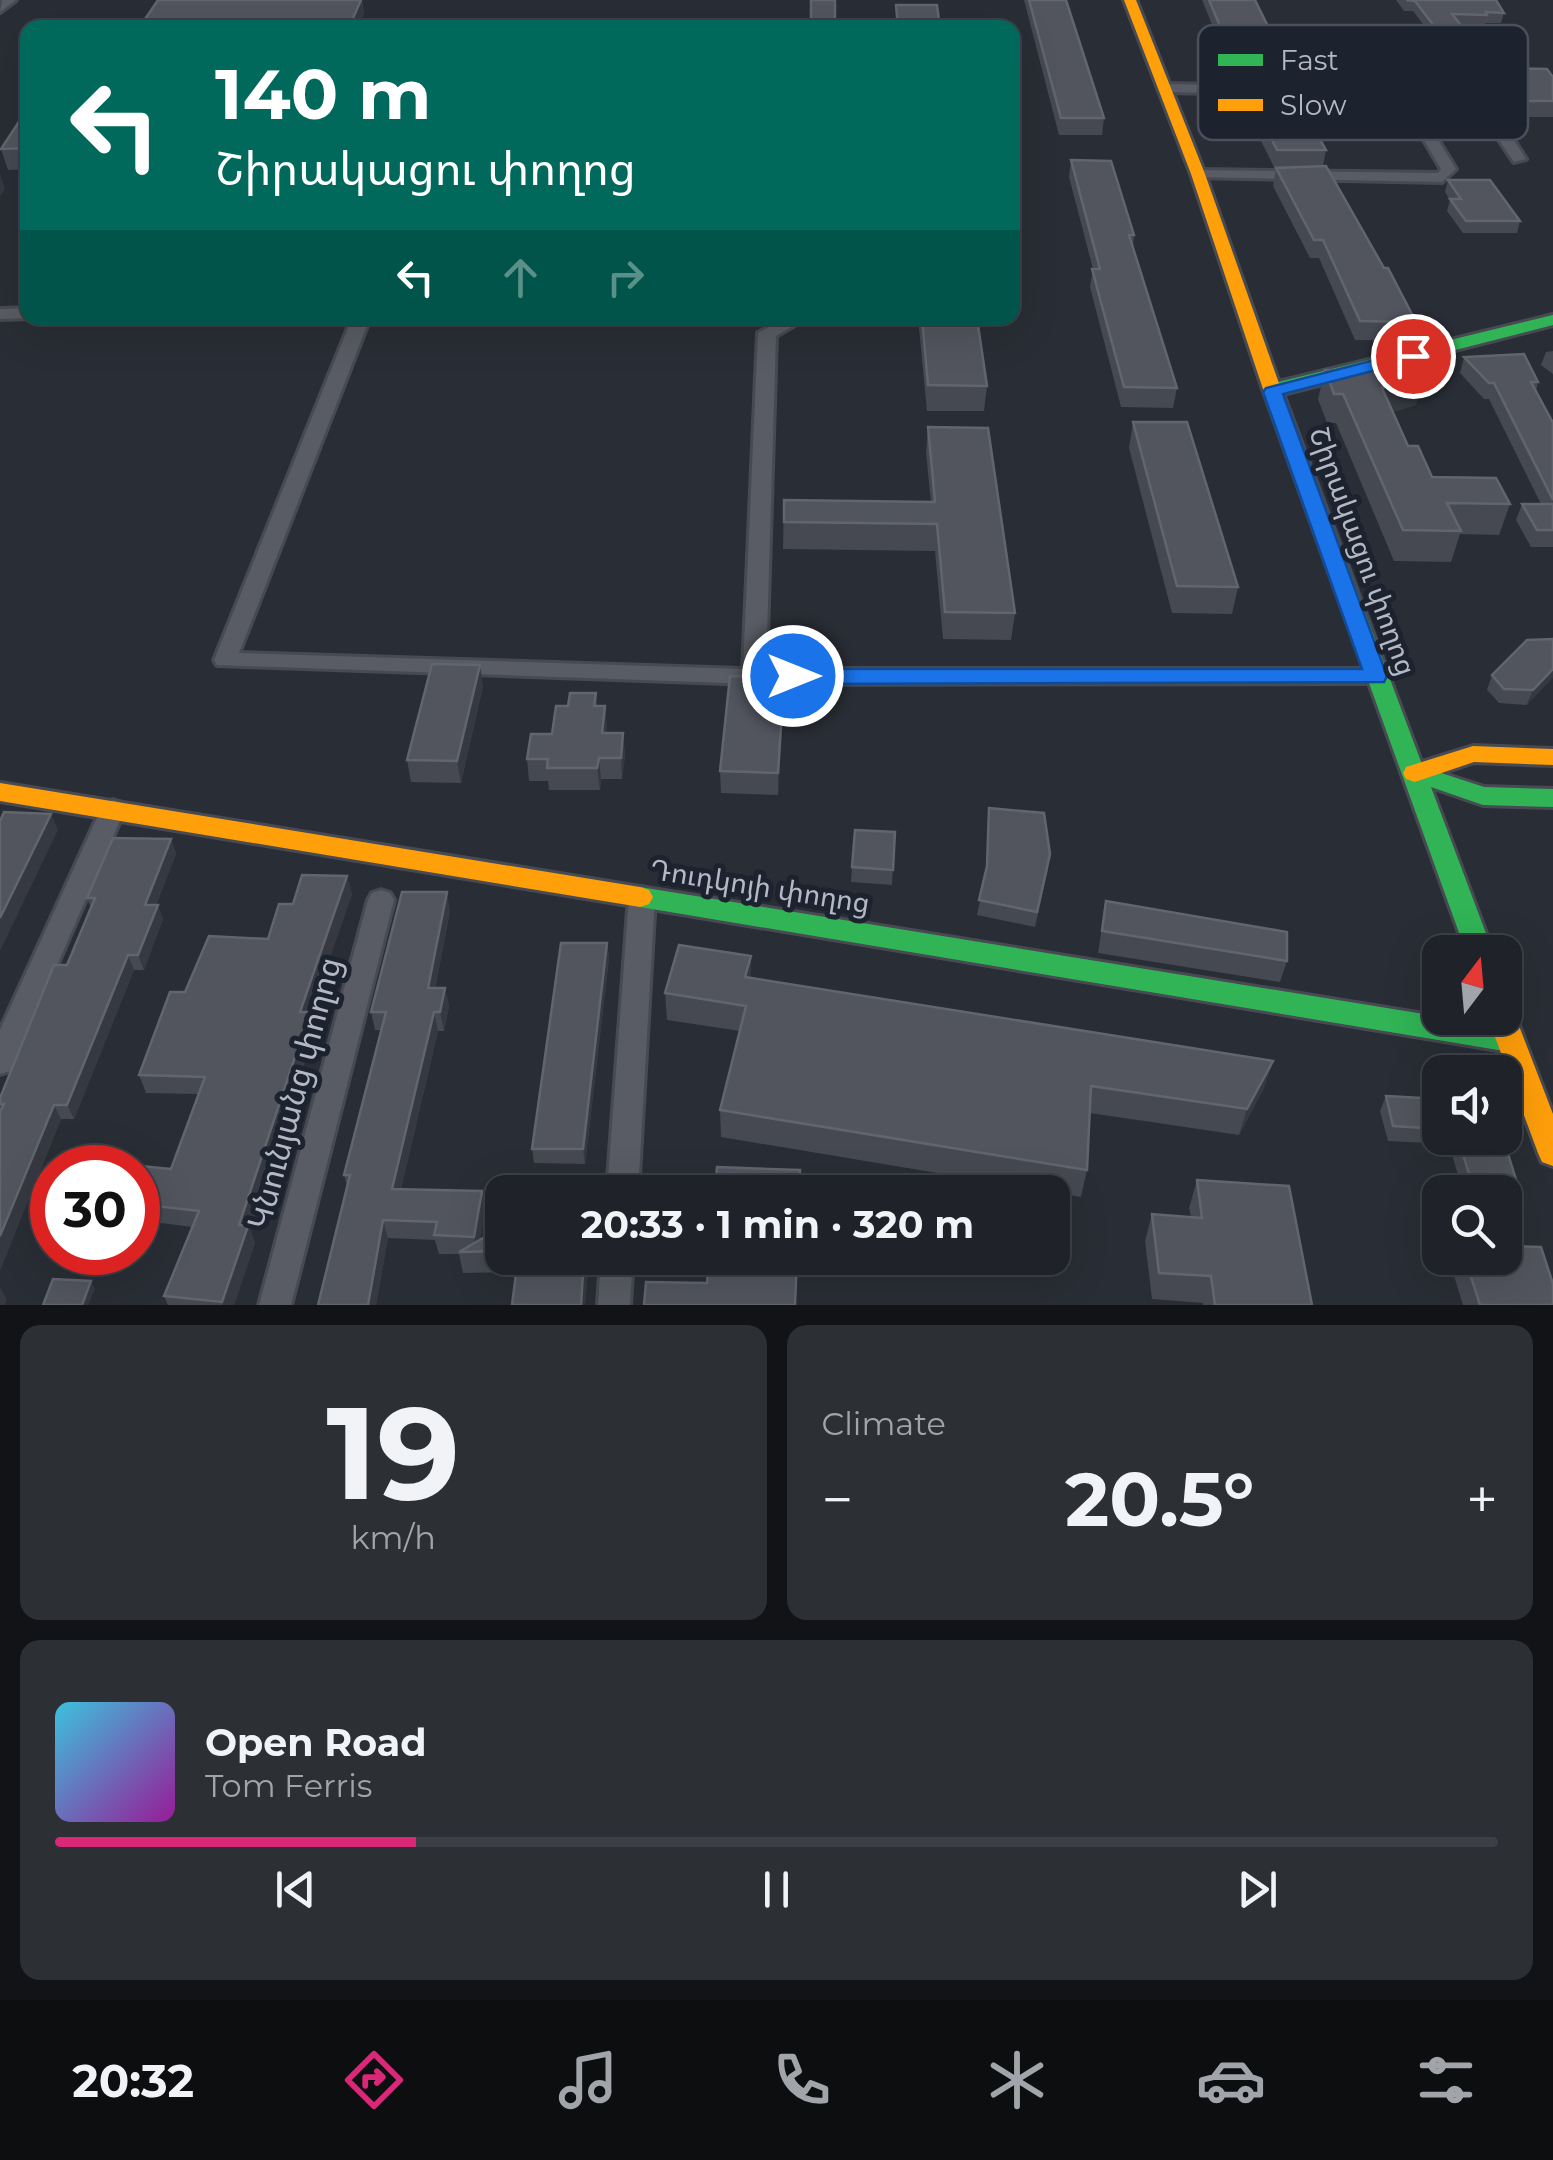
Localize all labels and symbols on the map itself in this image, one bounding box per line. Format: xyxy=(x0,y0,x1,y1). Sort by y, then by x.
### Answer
legend xyxy=(1198,25,1528,140)
text: Fast xyxy=(1280,43,1339,77)
text: Slow xyxy=(1280,88,1347,122)
pin xyxy=(1371,314,1456,399)
street label: Շիրակացու փողոց xyxy=(1302,422,1424,680)
position arrow xyxy=(741,624,845,728)
street label: Դուդկոյի փողոց xyxy=(648,852,872,920)
north arrow xyxy=(1422,935,1522,1035)
street label: Կնունյանց փողոց xyxy=(239,953,349,1233)
speed limit sign: 30 xyxy=(30,1145,160,1275)

